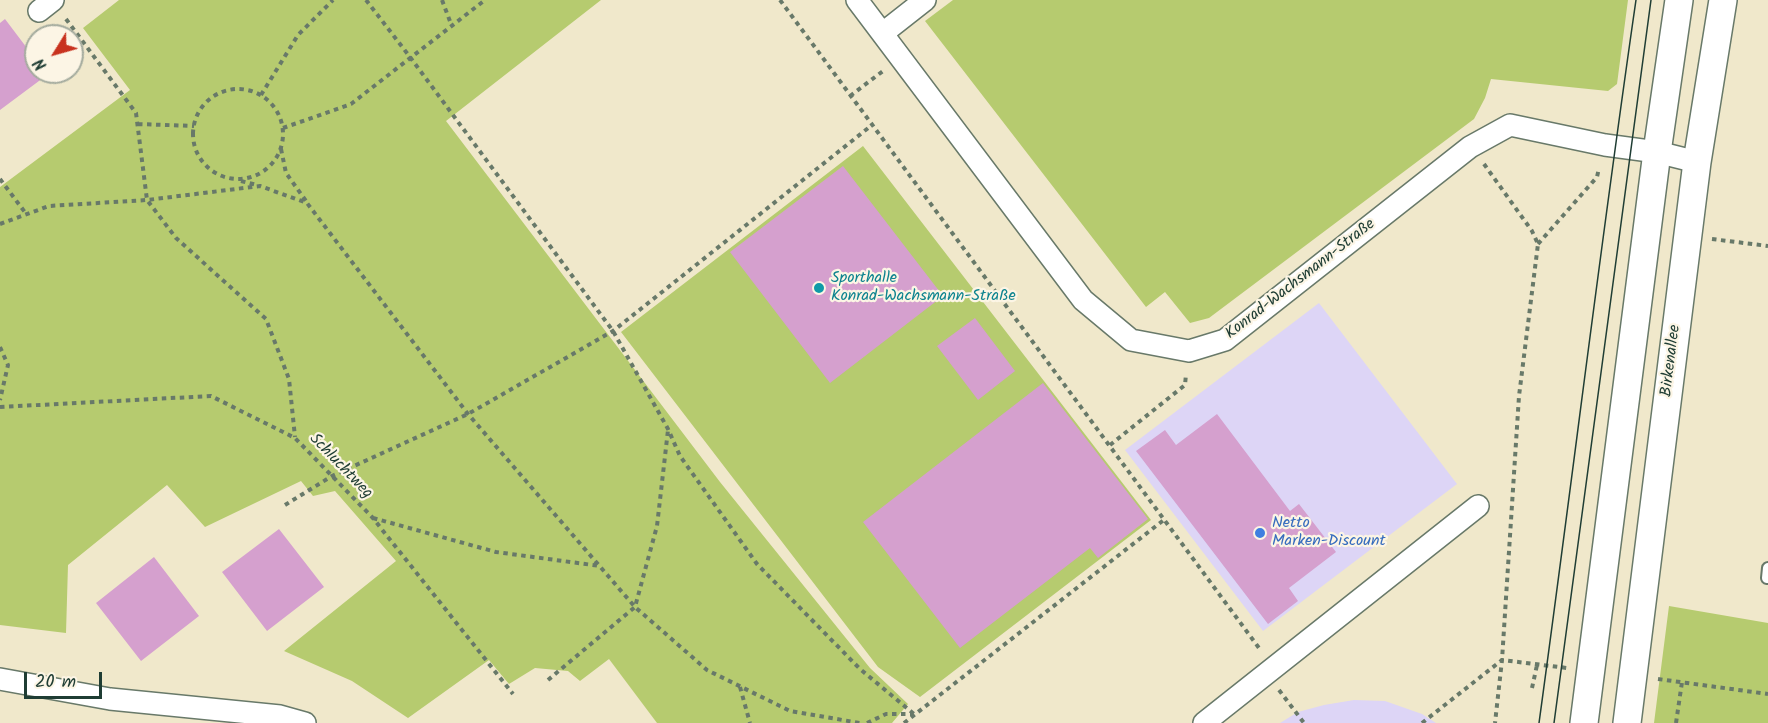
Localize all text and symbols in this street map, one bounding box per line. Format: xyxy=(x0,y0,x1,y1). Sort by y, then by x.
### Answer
north arrow xyxy=(24,24,84,84)
text: N xyxy=(28,52,54,75)
street label: Konrad-Wachsmann-Straße xyxy=(1222,216,1380,344)
place label: Sporthalle Konrad-Wachsmann-Straße xyxy=(831,269,1016,307)
marker: Sporthalle Konrad-Wachsmann-Straße xyxy=(812,281,826,295)
street label: Birkenallee xyxy=(1658,324,1686,398)
street label: Schluchtweg xyxy=(304,430,376,504)
place label: Netto Marken-Discount xyxy=(1272,514,1386,552)
marker: Netto Marken-Discount xyxy=(1253,526,1267,540)
scale bar xyxy=(27,660,105,698)
text: 20 m xyxy=(35,668,76,697)

